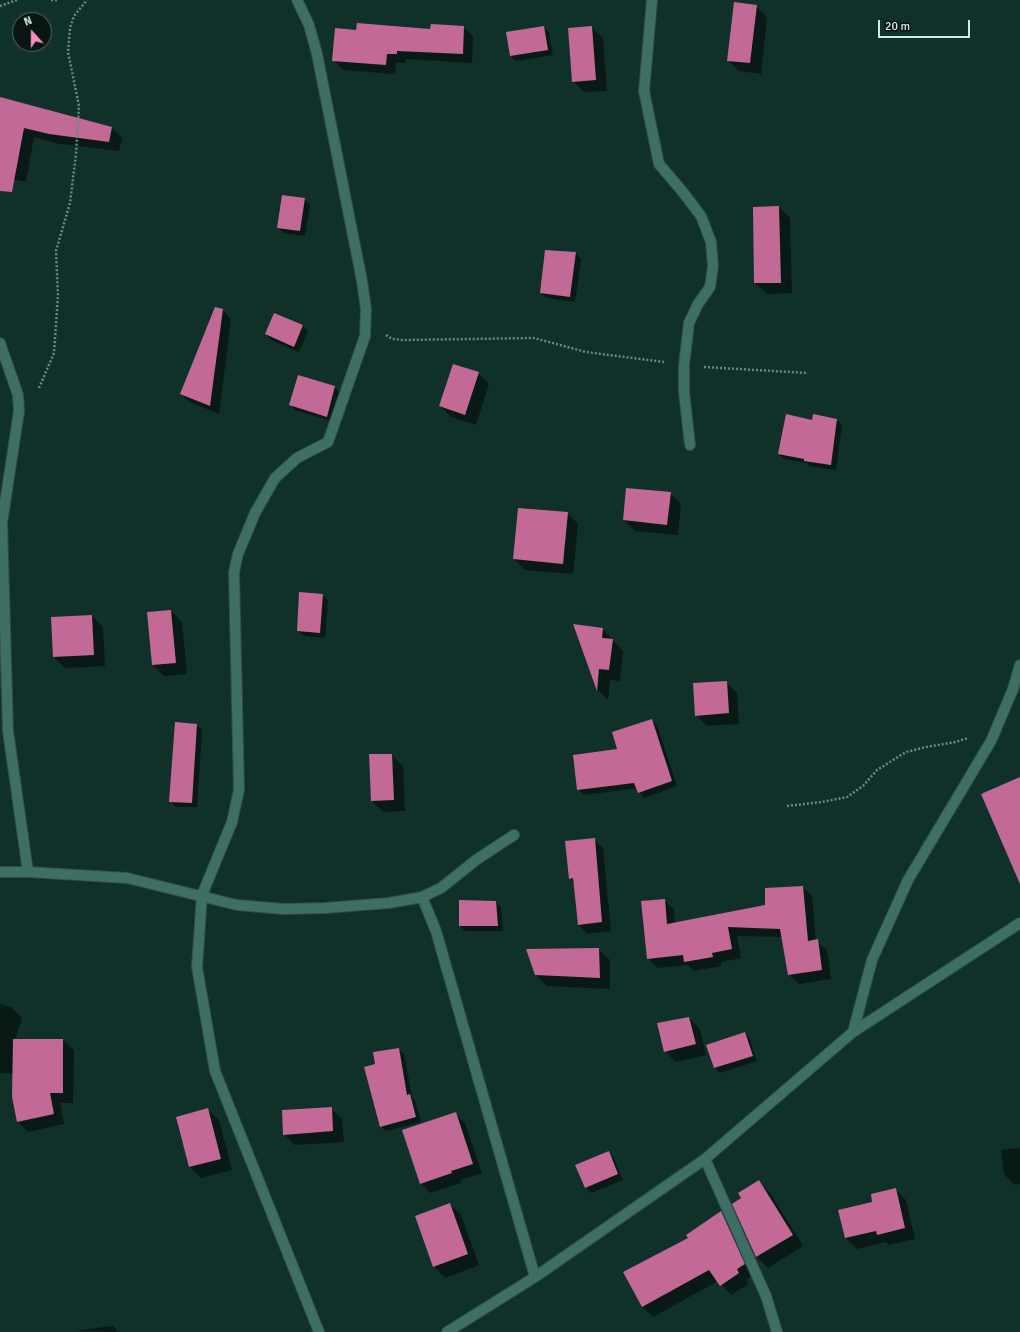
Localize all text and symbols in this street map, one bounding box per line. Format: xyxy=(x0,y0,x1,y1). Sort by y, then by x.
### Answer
north arrow xyxy=(12,12,52,52)
scale bar xyxy=(880,12,972,38)
text: N xyxy=(22,14,34,29)
text: 20 m xyxy=(885,19,910,34)

